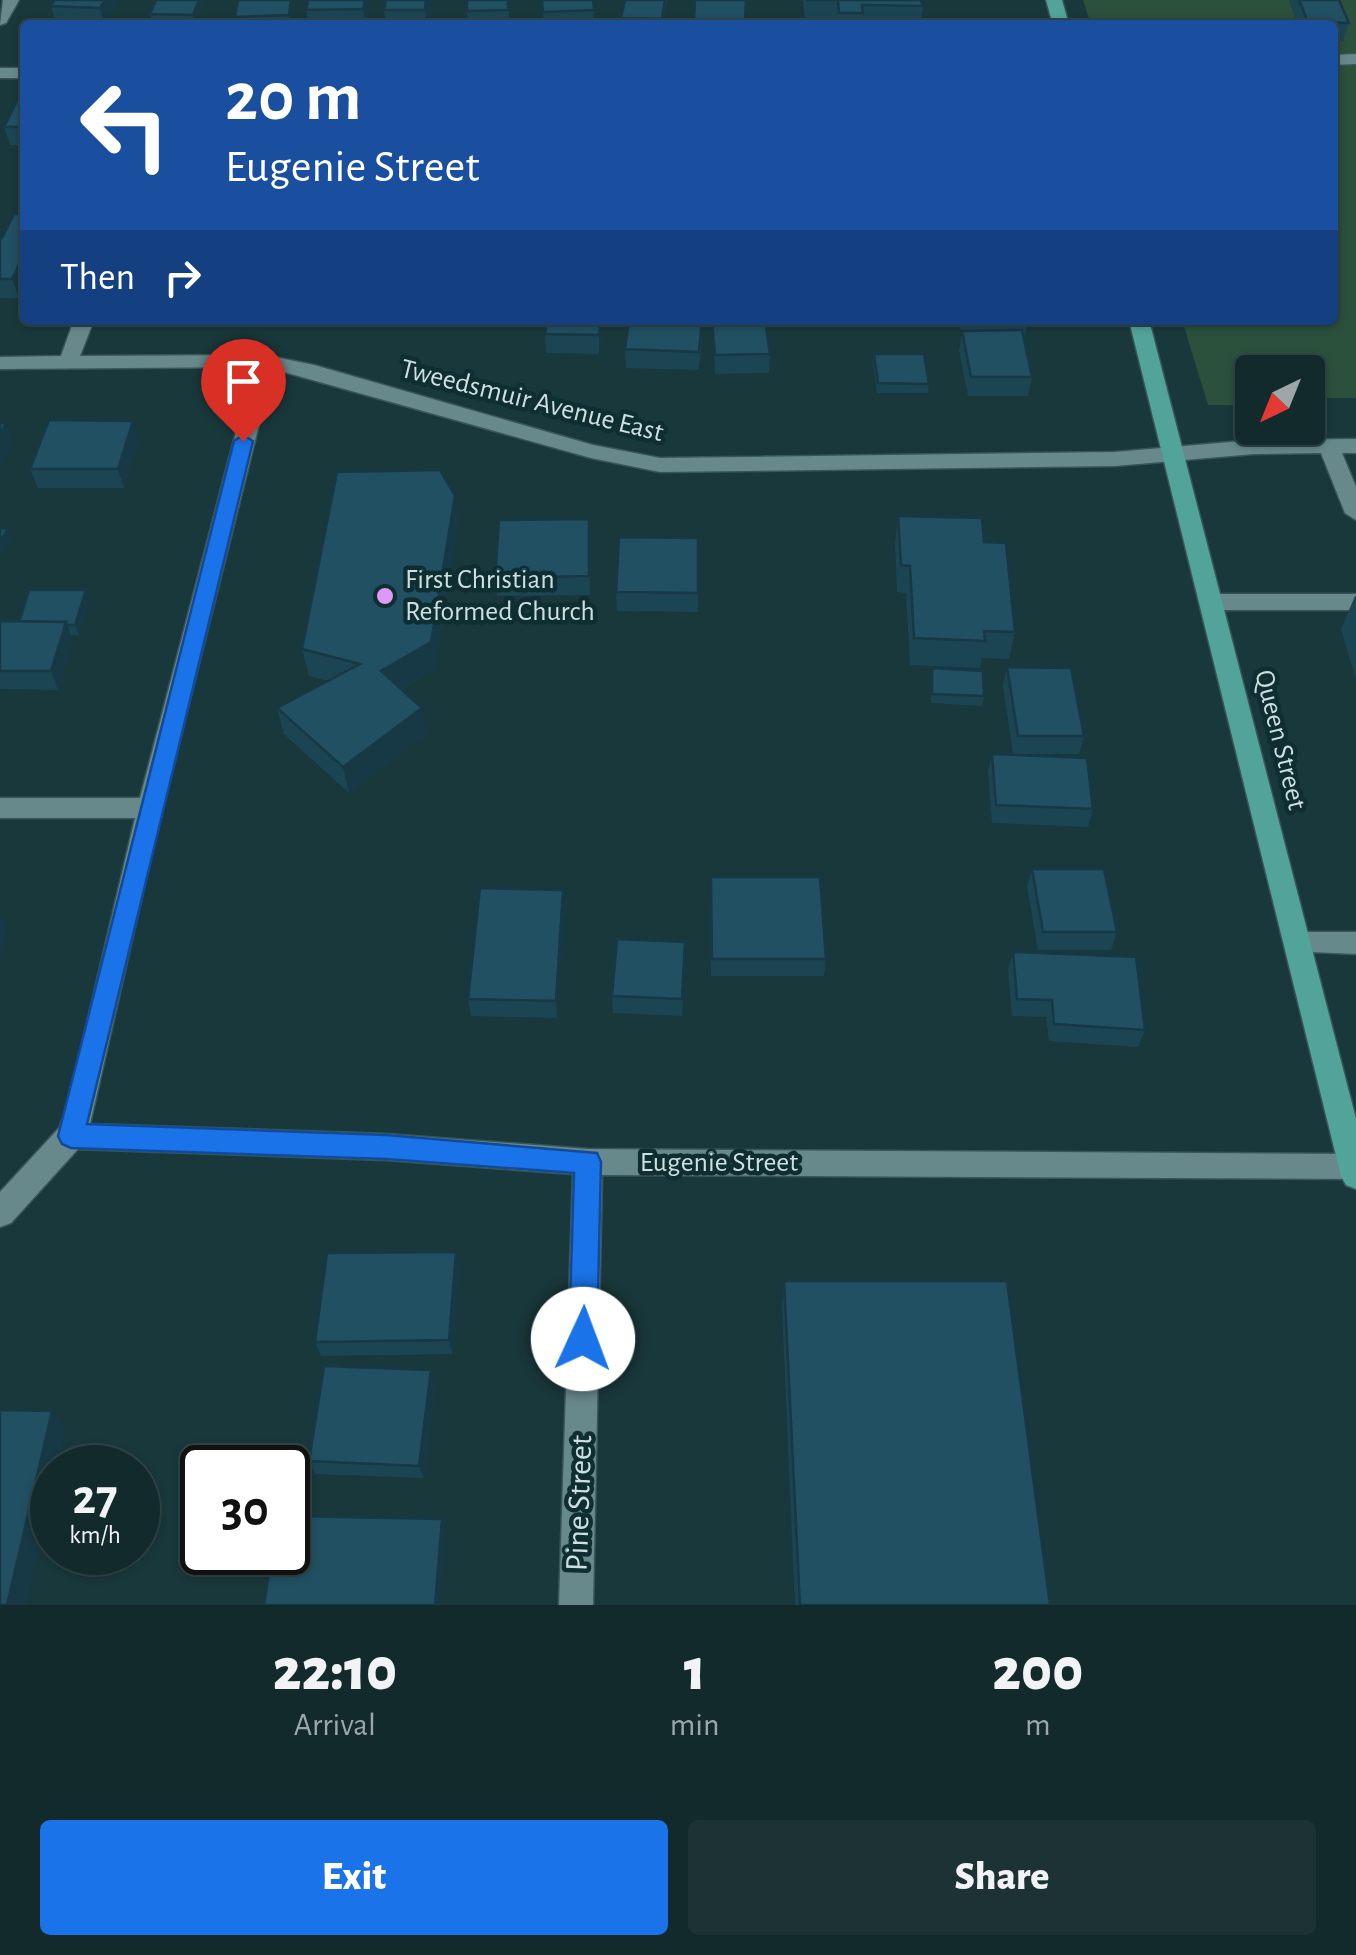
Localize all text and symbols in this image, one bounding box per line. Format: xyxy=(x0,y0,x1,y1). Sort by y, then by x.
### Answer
icon: left xyxy=(60,60,190,190)
text: 20 m xyxy=(225,63,362,133)
text: Eugenie Street xyxy=(225,145,480,190)
icon: right xyxy=(155,250,210,305)
text: Then xyxy=(60,259,135,297)
pin xyxy=(201,339,286,442)
icon: arrive xyxy=(216,354,271,409)
street label: Tweedsmuir Avenue East xyxy=(398,355,666,447)
north arrow xyxy=(1235,355,1325,445)
map controls xyxy=(1235,355,1325,445)
place label: First Christian Reformed Church xyxy=(405,566,595,626)
marker: First Christian Reformed Church xyxy=(374,585,396,607)
street label: Queen Street xyxy=(1249,667,1311,813)
street label: Eugenie Street xyxy=(640,1149,798,1177)
position arrow xyxy=(531,1287,635,1391)
street label: Pine Street xyxy=(561,1434,597,1572)
speed limit sign: 30 xyxy=(180,1445,310,1575)
text: 27 xyxy=(72,1473,118,1523)
text: km/h xyxy=(69,1523,121,1548)
text: 22:10 xyxy=(273,1641,397,1701)
text: 1 xyxy=(684,1641,706,1701)
text: 200 xyxy=(992,1641,1083,1701)
text: Arrival xyxy=(294,1709,376,1741)
text: min xyxy=(670,1709,720,1741)
text: m xyxy=(1025,1709,1051,1741)
button: Exit xyxy=(40,1820,668,1935)
button: Share xyxy=(688,1820,1316,1935)

